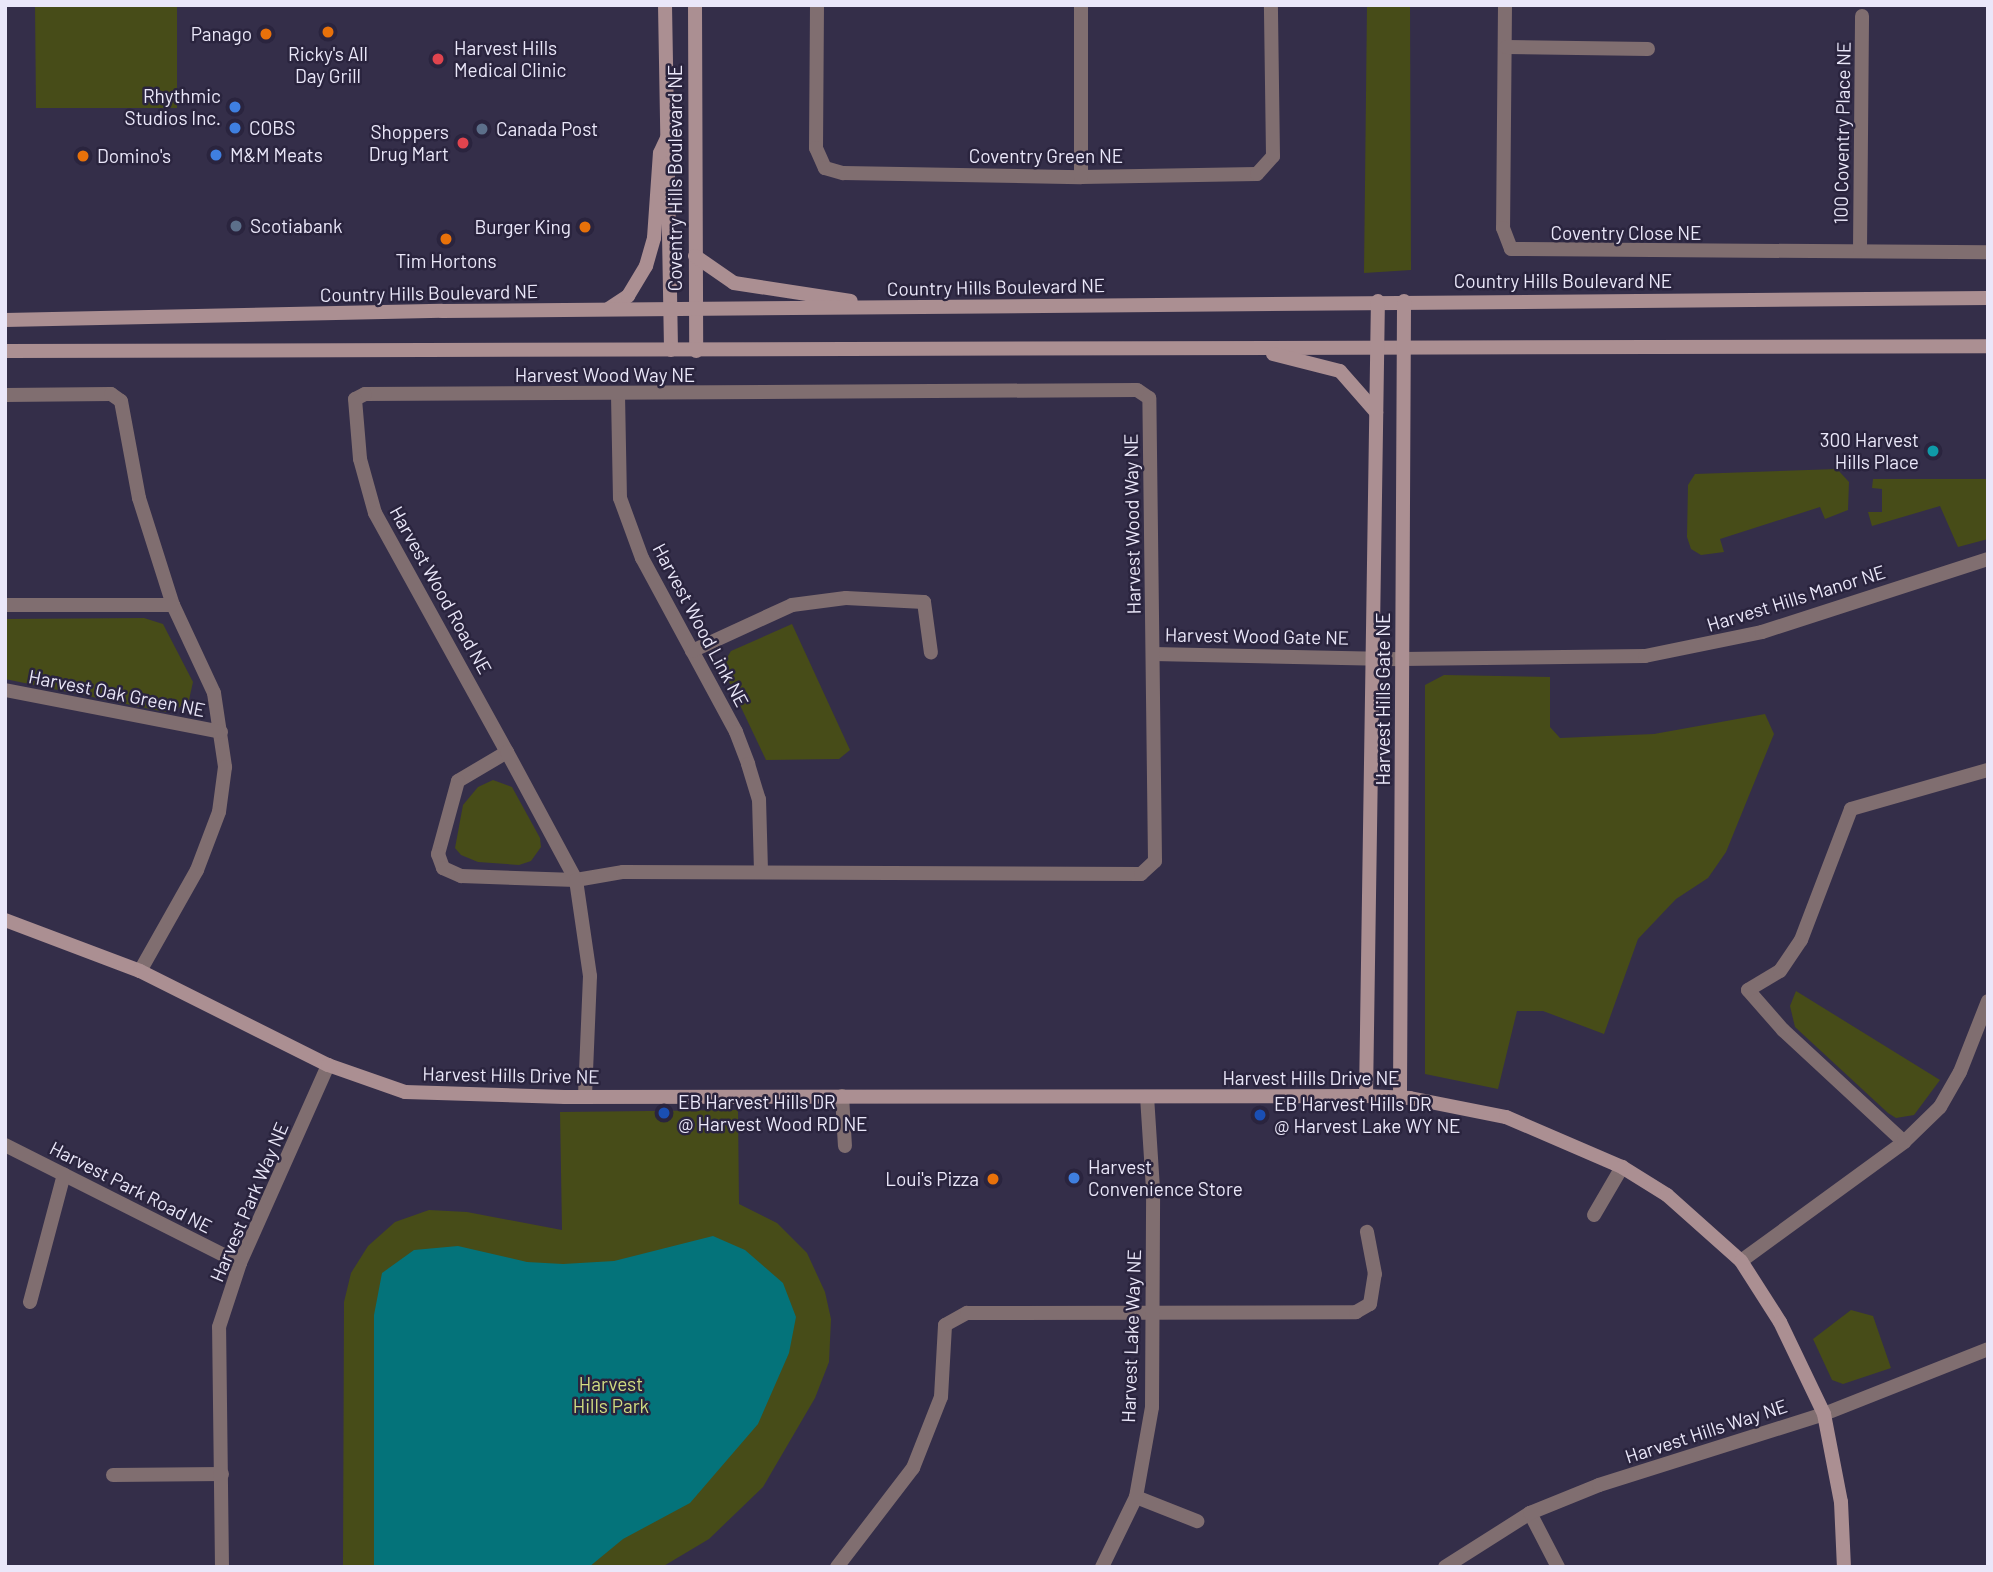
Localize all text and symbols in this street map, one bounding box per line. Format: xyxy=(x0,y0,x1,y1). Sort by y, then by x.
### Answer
place label: Panago xyxy=(191,23,252,45)
marker: Ricky's All Day Grill xyxy=(320,24,336,40)
marker: Panago xyxy=(258,26,274,42)
place label: Harvest Hills Medical Clinic xyxy=(454,37,566,81)
street label: 100 Coventry Place NE xyxy=(1829,42,1855,224)
place label: Ricky's All Day Grill xyxy=(288,43,368,87)
marker: Harvest Hills Medical Clinic xyxy=(428,49,448,69)
street label: Coventry Hills Boulevard NE xyxy=(664,65,686,291)
place label: Rhythmic Studios Inc. xyxy=(125,85,221,129)
marker: Rhythmic Studios Inc. xyxy=(227,99,243,115)
place label: COBS xyxy=(249,117,295,139)
place label: Canada Post xyxy=(496,118,598,140)
marker: COBS xyxy=(227,120,243,136)
place label: Shoppers Drug Mart xyxy=(369,121,449,165)
marker: Canada Post xyxy=(474,121,490,137)
marker: Shoppers Drug Mart xyxy=(455,135,471,151)
place label: M&M Meats xyxy=(230,144,323,166)
place label: Domino's xyxy=(97,145,171,167)
street label: Coventry Green NE xyxy=(969,145,1123,167)
marker: M&M Meats xyxy=(208,147,224,163)
marker: Domino's xyxy=(75,148,91,164)
place label: Scotiabank xyxy=(250,215,342,237)
place label: Burger King xyxy=(475,216,571,238)
marker: Scotiabank xyxy=(228,218,244,234)
marker: Burger King xyxy=(577,219,593,235)
street label: Coventry Close NE xyxy=(1551,222,1701,244)
marker: Tim Hortons xyxy=(438,231,454,247)
place label: Tim Hortons xyxy=(395,250,497,272)
street label: Country Hills Boulevard NE xyxy=(1454,270,1672,292)
street label: Country Hills Boulevard NE xyxy=(887,274,1105,300)
street label: Country Hills Boulevard NE xyxy=(320,280,538,306)
street label: Harvest Wood Way NE xyxy=(515,364,695,386)
place label: 300 Harvest Hills Place xyxy=(1820,429,1919,473)
street label: Harvest Wood Way NE xyxy=(1119,433,1145,615)
marker: 300 Harvest Hills Place xyxy=(1925,443,1941,459)
street label: Harvest Wood Road NE xyxy=(385,502,497,678)
street label: Harvest Wood Link NE xyxy=(648,539,754,711)
street label: Harvest Hills Manor NE xyxy=(1704,560,1888,636)
street label: Harvest Hills Gate NE xyxy=(1372,613,1394,785)
street label: Harvest Wood Gate NE xyxy=(1165,623,1349,649)
street label: Harvest Oak Green NE xyxy=(27,665,207,721)
street label: Harvest Hills Drive NE xyxy=(422,1062,600,1088)
street label: Harvest Hills Drive NE xyxy=(1222,1067,1400,1089)
place label: EB Harvest Hills DR @ Harvest Wood RD NE xyxy=(678,1091,867,1135)
place label: EB Harvest Hills DR @ Harvest Lake WY NE xyxy=(1274,1093,1461,1137)
marker: EB Harvest Hills DR @ Harvest Wood RD NE xyxy=(656,1105,672,1121)
marker: EB Harvest Hills DR @ Harvest Lake WY NE xyxy=(1252,1107,1268,1123)
street label: Harvest Park Way NE xyxy=(205,1119,293,1285)
street label: Harvest Park Road NE xyxy=(46,1136,216,1238)
place label: Harvest Convenience Store xyxy=(1088,1156,1243,1200)
place label: Loui's Pizza xyxy=(885,1168,979,1190)
marker: Harvest Convenience Store xyxy=(1066,1170,1082,1186)
marker: Loui's Pizza xyxy=(985,1171,1001,1187)
street label: Harvest Lake Way NE xyxy=(1117,1249,1145,1423)
park label: Harvest Hills Park xyxy=(573,1373,649,1417)
street label: Harvest Hills Way NE xyxy=(1622,1394,1790,1468)

